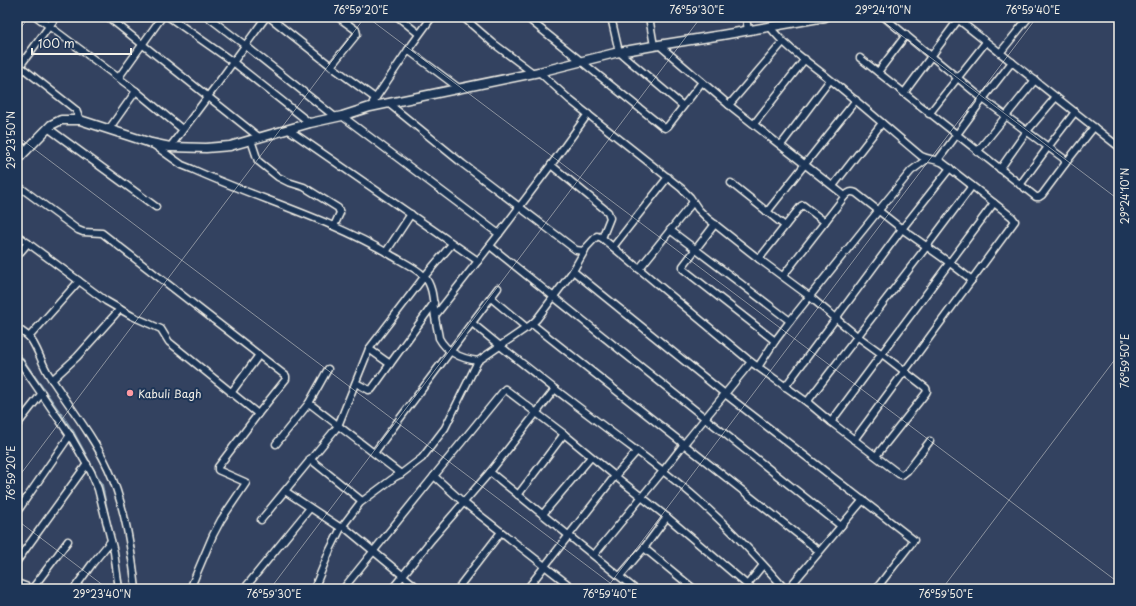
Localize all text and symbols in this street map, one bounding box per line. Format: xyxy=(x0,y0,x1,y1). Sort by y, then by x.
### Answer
text: 76°59'20"E xyxy=(333,2,389,17)
text: 76°59'30"E xyxy=(670,2,724,17)
text: 29°24'10"N xyxy=(855,2,911,17)
text: 76°59'40"E xyxy=(1006,2,1060,17)
scale bar xyxy=(32,30,131,56)
text: 100 m xyxy=(38,34,75,52)
text: 29°23'50"N xyxy=(3,111,18,169)
text: 29°24'10"N xyxy=(1117,168,1132,224)
text: 76°59'50"E xyxy=(1117,334,1132,388)
place label: Kabuli Bagh xyxy=(138,385,202,402)
marker: Kabuli Bagh xyxy=(125,388,135,398)
text: 76°59'20"E xyxy=(3,445,18,501)
text: 29°23'40"N xyxy=(73,586,131,601)
text: 76°59'30"E xyxy=(247,586,301,601)
text: 76°59'40"E xyxy=(583,586,637,601)
text: 76°59'50"E xyxy=(919,586,973,601)

